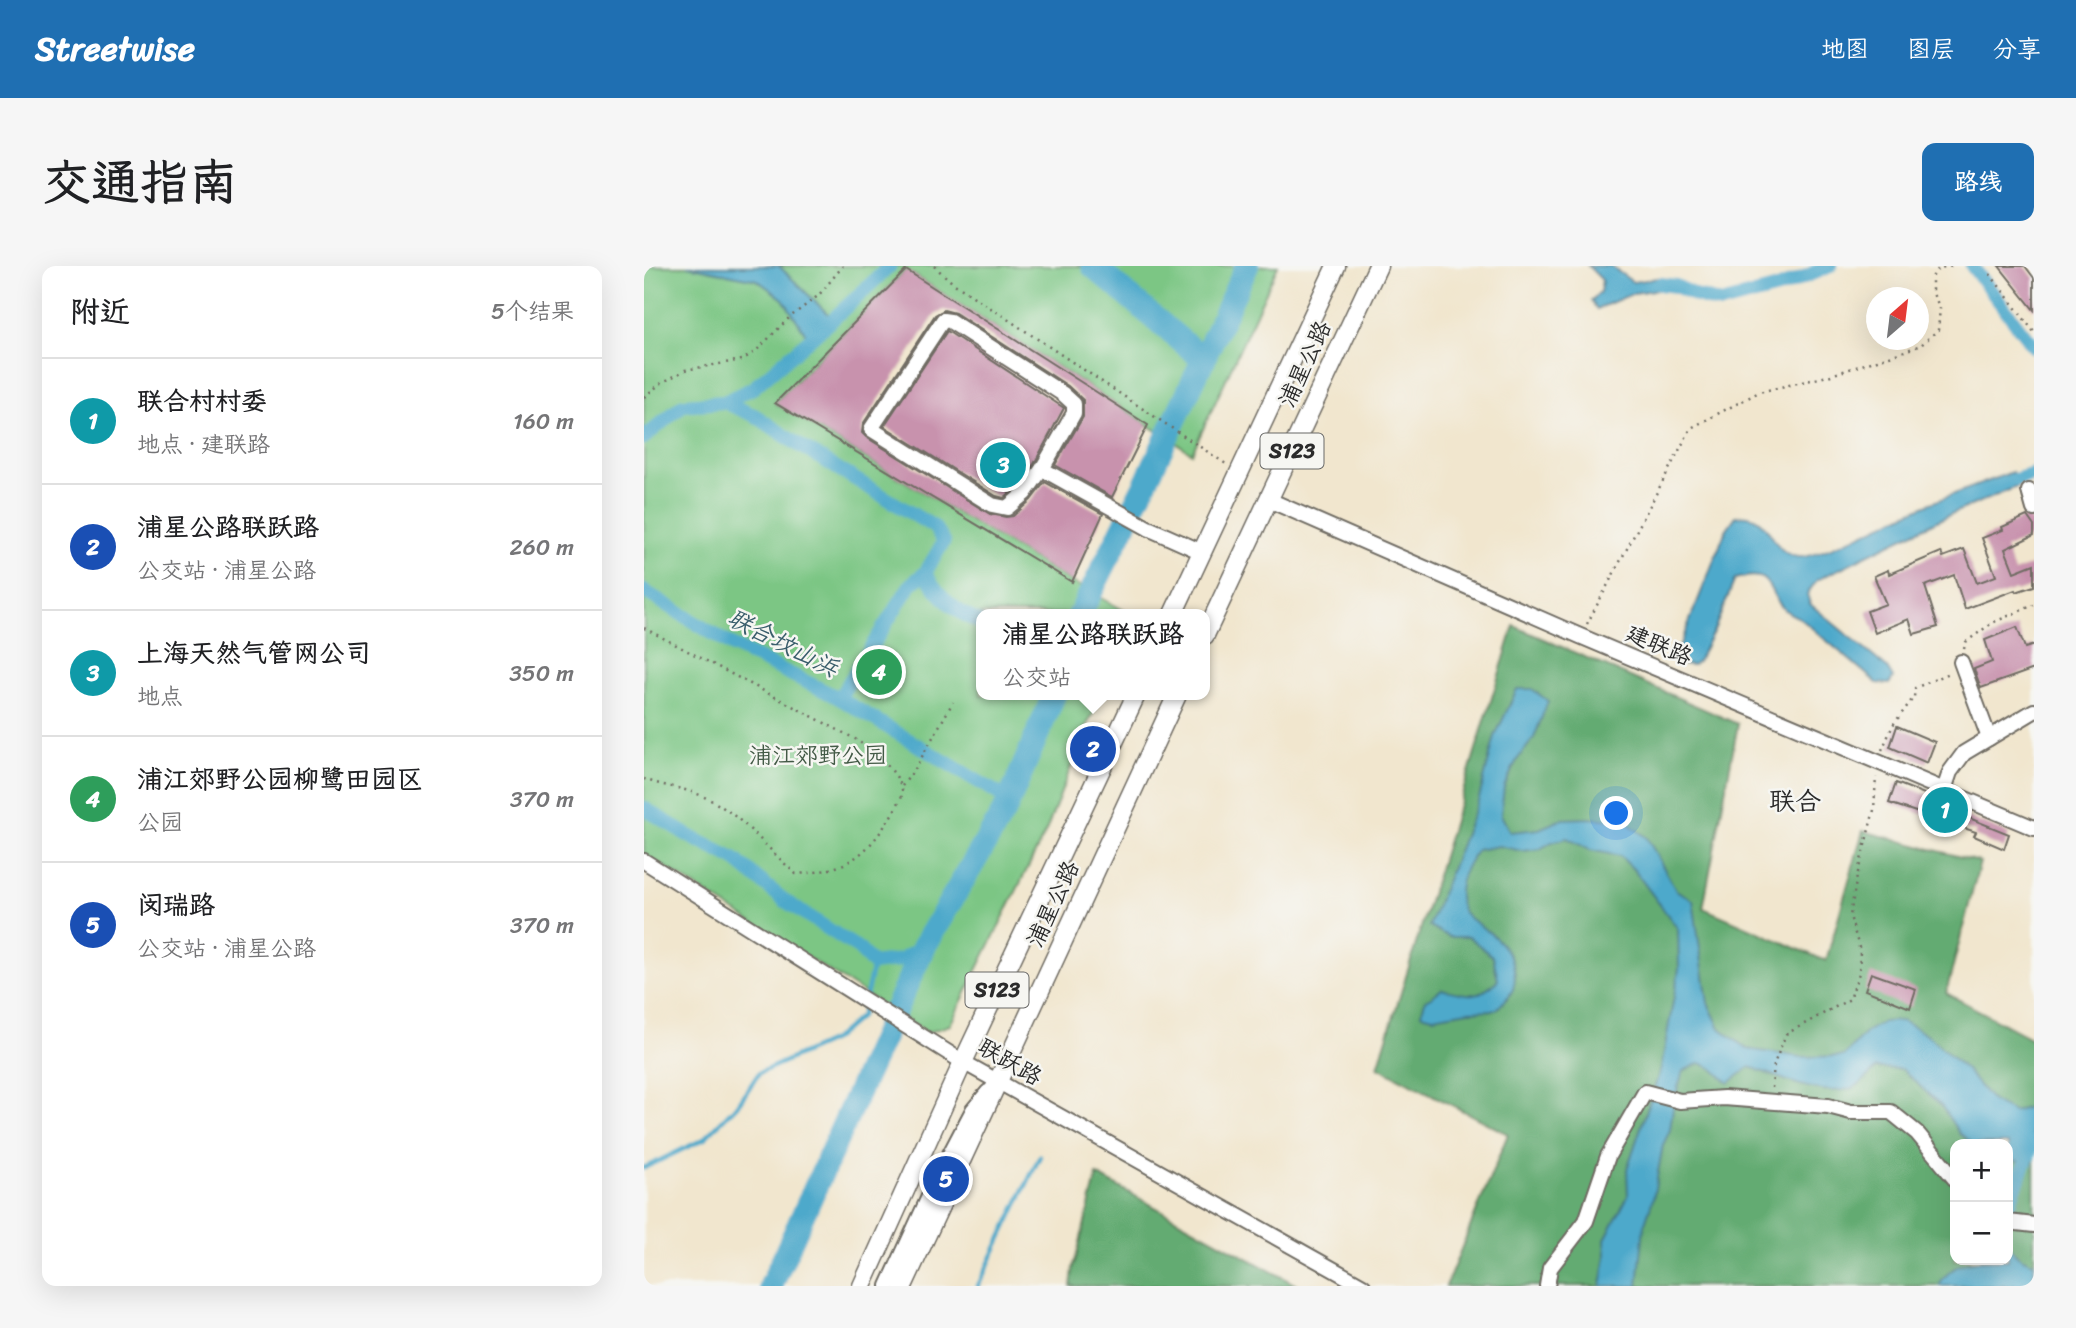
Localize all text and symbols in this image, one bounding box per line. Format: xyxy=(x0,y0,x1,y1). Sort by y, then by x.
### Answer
text: Streetwise xyxy=(35,20,195,78)
text: 地图 xyxy=(1821,28,1869,70)
text: 图层 xyxy=(1907,28,1955,70)
text: 分享 xyxy=(1993,28,2041,70)
text: 交通指南 xyxy=(42,139,238,226)
button: 路线 xyxy=(1922,143,2034,221)
text: 附近 xyxy=(70,285,130,339)
north arrow xyxy=(1866,287,1929,350)
text: 5个结果 xyxy=(491,291,574,332)
street label: 浦星公路 xyxy=(1267,314,1343,414)
text: 联合村村委 xyxy=(137,378,267,424)
text: 1 xyxy=(88,401,98,442)
text: 160 m xyxy=(513,401,574,442)
text: 地点 · 建联路 xyxy=(137,424,270,465)
road number: S123 xyxy=(1260,434,1324,468)
pin: 3 xyxy=(980,439,1026,491)
text: 浦星公路联跃路 xyxy=(137,504,319,550)
text: 2 xyxy=(86,527,100,568)
text: 260 m xyxy=(509,527,574,568)
text: 公交站 · 浦星公路 xyxy=(137,550,316,591)
water label: 联合坟山浜 xyxy=(720,597,847,689)
popup xyxy=(976,609,1210,700)
text: 浦星公路联跃路 xyxy=(1002,611,1184,657)
street label: 建联路 xyxy=(1619,613,1699,677)
text: 上海天然气管网公司 xyxy=(137,630,371,676)
pin: 4 xyxy=(856,646,902,698)
text: 3 xyxy=(87,653,99,694)
text: 350 m xyxy=(509,653,574,694)
text: 公交站 xyxy=(1002,657,1071,698)
text: 地点 xyxy=(137,676,183,717)
pin: 2 xyxy=(1070,723,1116,775)
park label: 浦江郊野公园 xyxy=(749,735,887,776)
text: 浦江郊野公园柳鹭田园区 xyxy=(137,756,423,802)
district label: 联合 xyxy=(1769,778,1821,824)
text: 4 xyxy=(86,779,100,820)
text: 370 m xyxy=(510,779,574,820)
pin: 1 xyxy=(1922,784,1968,836)
your location xyxy=(1599,796,1633,830)
text: 公园 xyxy=(137,802,183,843)
street label: 浦星公路 xyxy=(1015,854,1091,954)
text: 闵瑞路 xyxy=(137,882,215,928)
text: 5 xyxy=(86,905,100,946)
text: 370 m xyxy=(510,905,574,946)
text: 公交站 · 浦星公路 xyxy=(137,928,316,969)
road number: S123 xyxy=(966,972,1028,1008)
street label: 联跃路 xyxy=(970,1027,1050,1097)
map controls xyxy=(1950,1139,2013,1265)
button: + xyxy=(1950,1139,2013,1202)
pin: 5 xyxy=(923,1153,969,1205)
button: − xyxy=(1950,1202,2013,1265)

